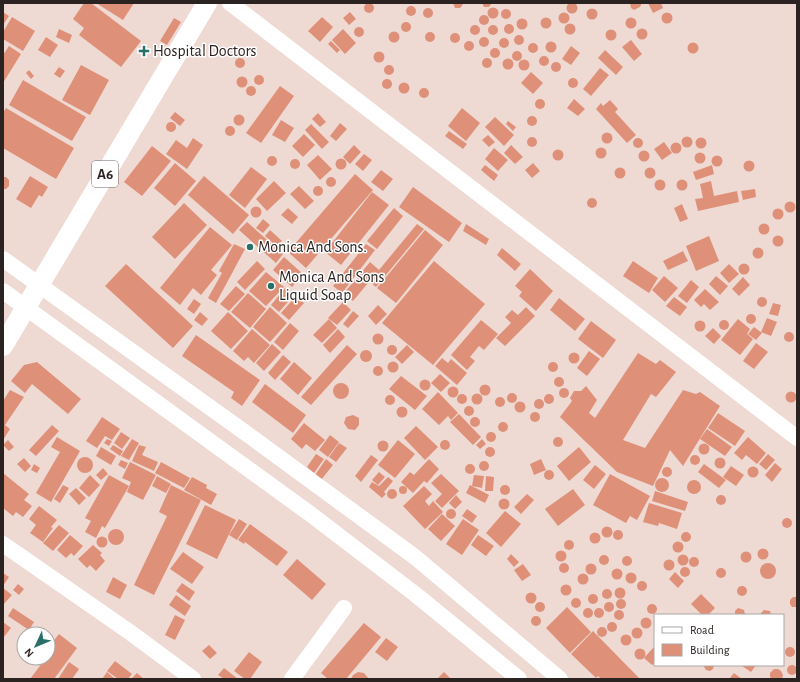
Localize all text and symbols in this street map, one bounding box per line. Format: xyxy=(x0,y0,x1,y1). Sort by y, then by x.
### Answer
place label: Hospital Doctors xyxy=(153,43,257,59)
marker: Hospital Doctors xyxy=(138,45,150,57)
road number: A6 xyxy=(92,161,118,187)
place label: Monica And Sons. xyxy=(258,239,367,255)
marker: Monica And Sons. xyxy=(245,242,255,252)
place label: Monica And Sons Liquid Soap xyxy=(279,269,385,303)
marker: Monica And Sons Liquid Soap xyxy=(266,281,276,291)
legend xyxy=(654,614,784,666)
text: Road xyxy=(690,624,714,636)
north arrow xyxy=(16,626,56,666)
text: Building xyxy=(690,644,730,656)
text: N xyxy=(23,646,36,659)

